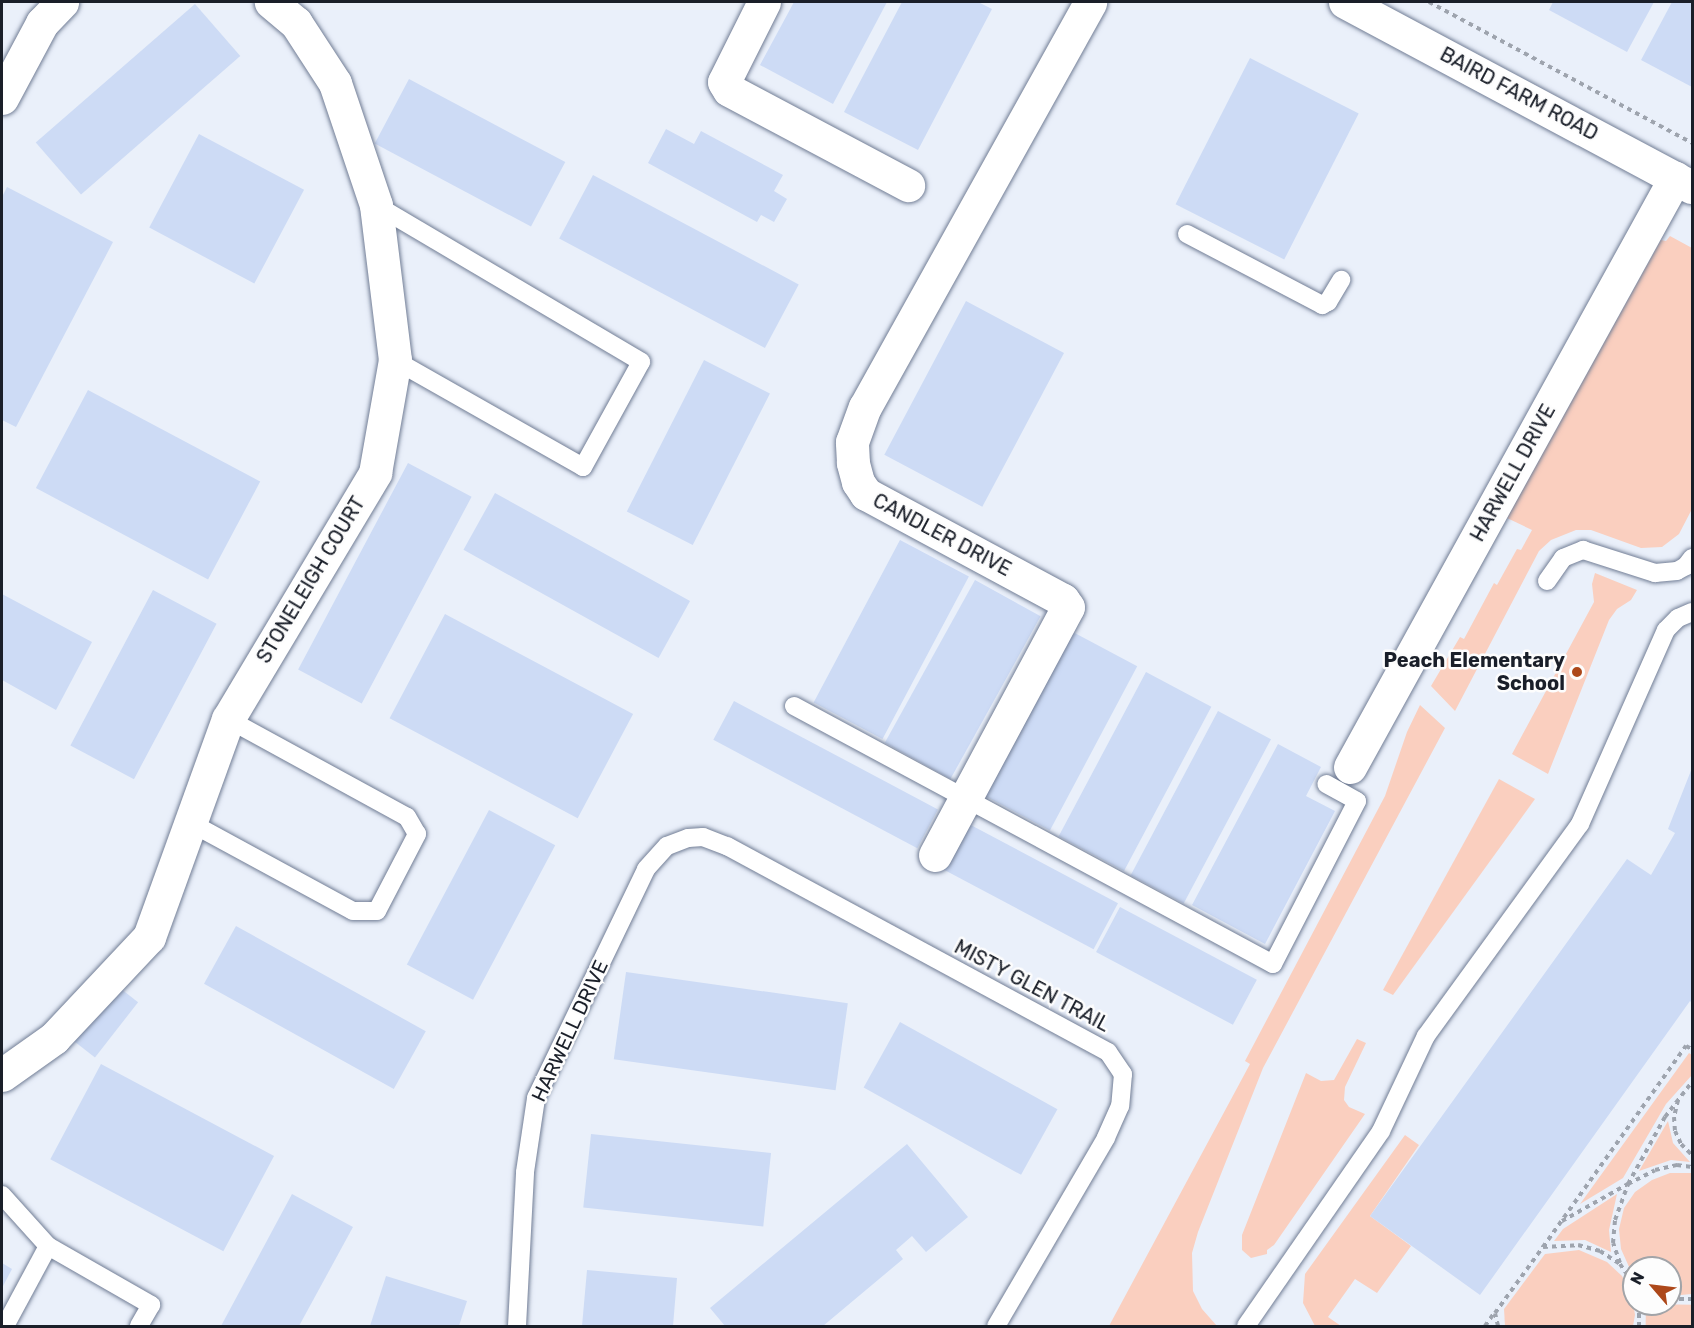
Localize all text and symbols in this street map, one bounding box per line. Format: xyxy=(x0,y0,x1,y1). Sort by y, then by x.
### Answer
street label: BAIRD FARM ROAD xyxy=(1436,42,1602,146)
street label: HARWELL DRIVE xyxy=(1465,400,1561,546)
street label: CANDLER DRIVE xyxy=(869,488,1015,582)
street label: STONELEIGH COURT xyxy=(252,492,370,668)
place label: Peach Elementary School xyxy=(1383,648,1565,695)
marker: Peach Elementary School xyxy=(1570,665,1584,679)
street label: MISTY GLEN TRAIL xyxy=(950,935,1114,1037)
street label: HARWELL DRIVE xyxy=(527,956,613,1106)
north arrow xyxy=(1622,1256,1682,1316)
text: N xyxy=(1626,1269,1649,1288)

